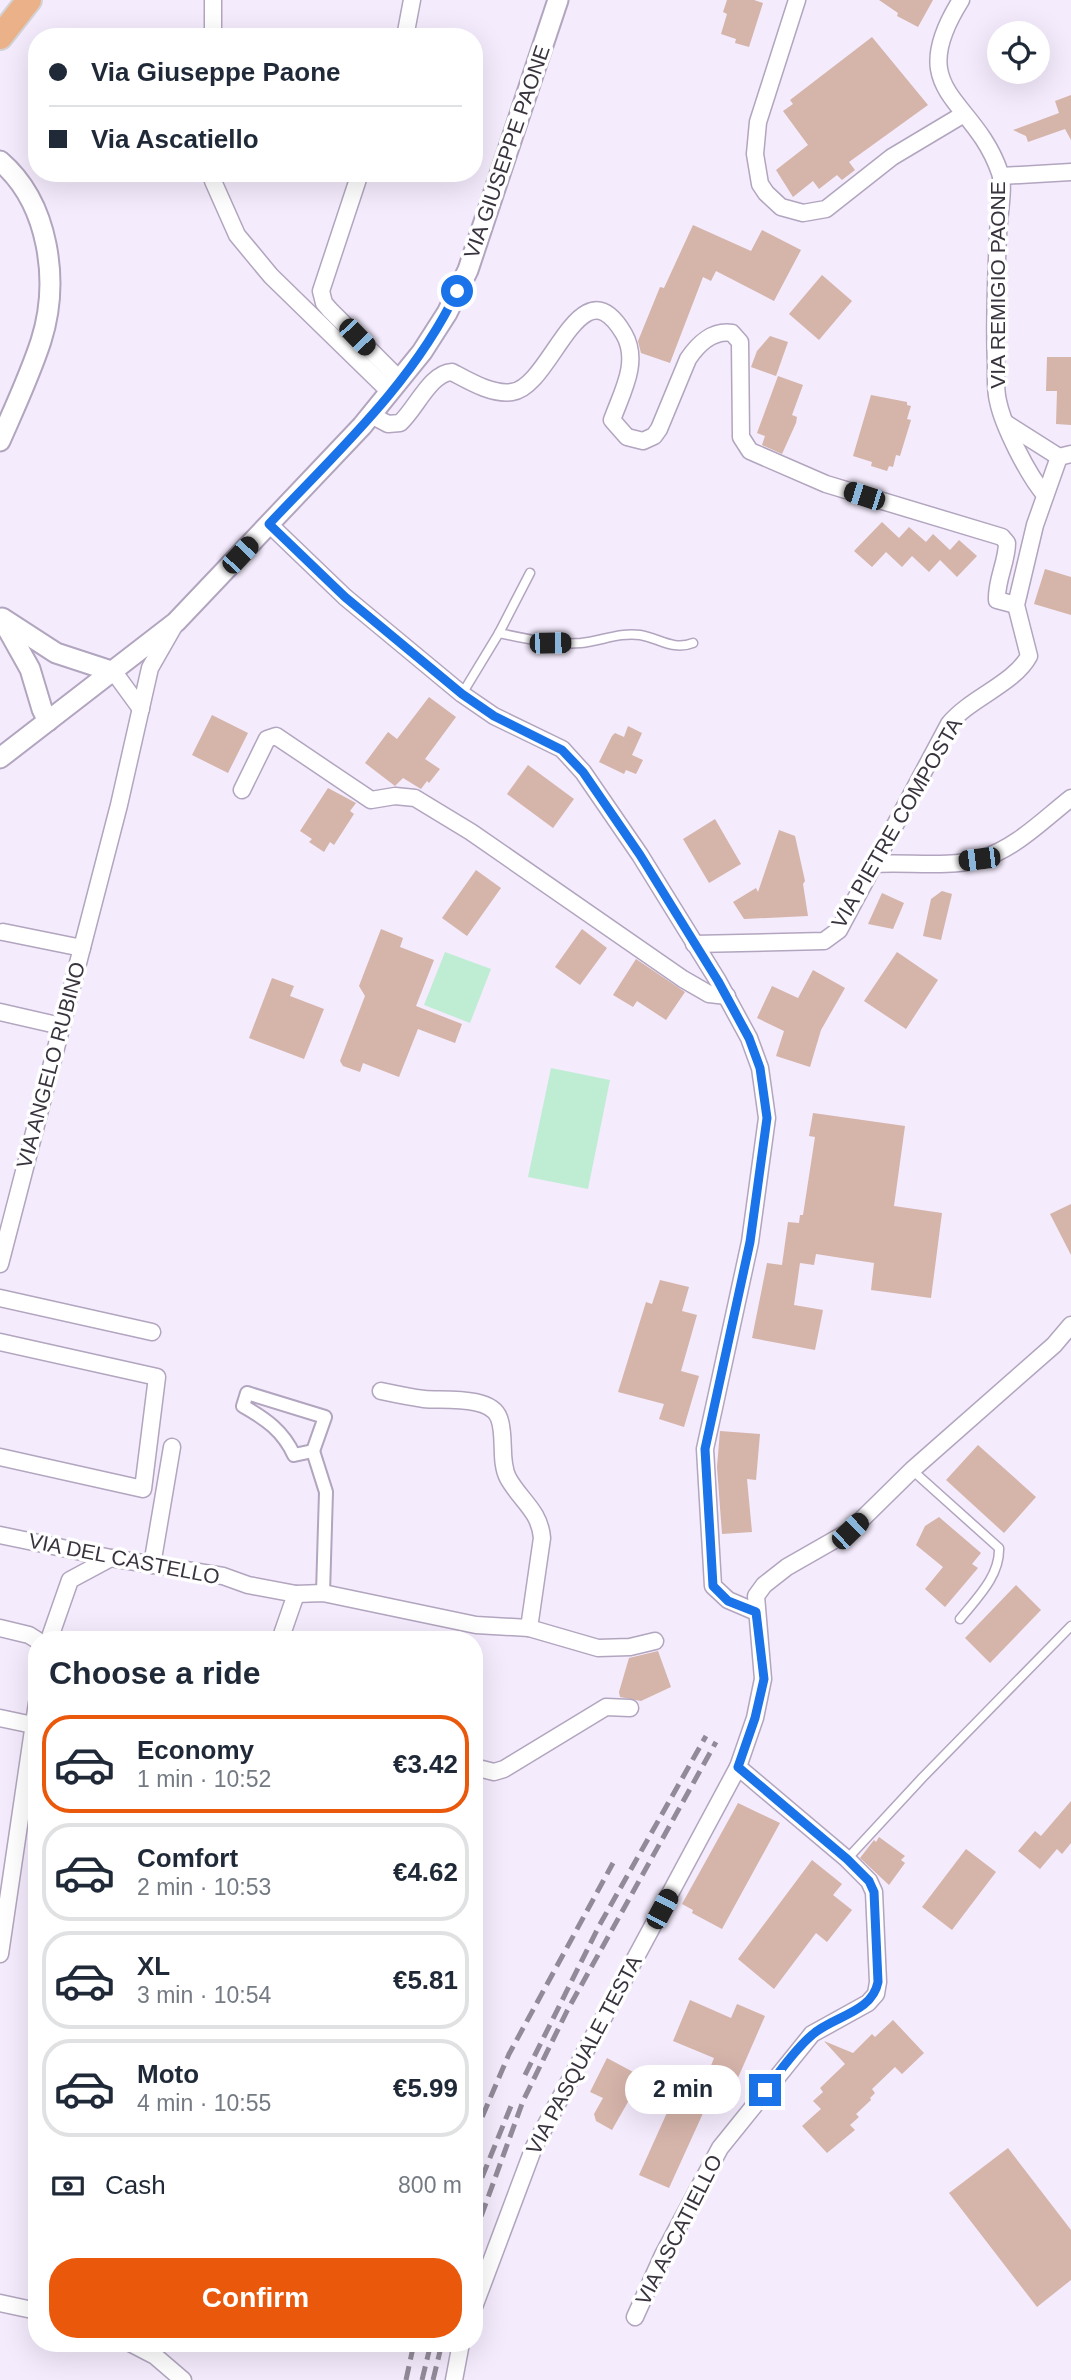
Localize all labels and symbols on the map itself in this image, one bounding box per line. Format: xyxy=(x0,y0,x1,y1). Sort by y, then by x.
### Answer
street label: VIA GIUSEPPE PAONE xyxy=(459,42,554,261)
street label: VIA REMIGIO PAONE xyxy=(986,181,1009,389)
route start xyxy=(441,275,473,307)
car xyxy=(335,315,380,359)
car xyxy=(841,480,888,512)
car xyxy=(218,532,263,578)
car xyxy=(529,632,572,654)
street label: VIA PIETRE COMPOSTA xyxy=(827,714,966,932)
car xyxy=(957,846,1002,872)
street label: VIA ANGELO RUBINO xyxy=(12,959,89,1170)
car xyxy=(828,1509,873,1553)
street label: VIA DEL CASTELLO xyxy=(27,1529,222,1588)
car xyxy=(643,1886,682,1932)
street label: VIA PASQUALE TESTA xyxy=(521,1951,646,2158)
callout: 2 min xyxy=(625,2066,740,2114)
route end xyxy=(749,2074,781,2106)
street label: VIA ASCATIELLO xyxy=(631,2151,726,2309)

